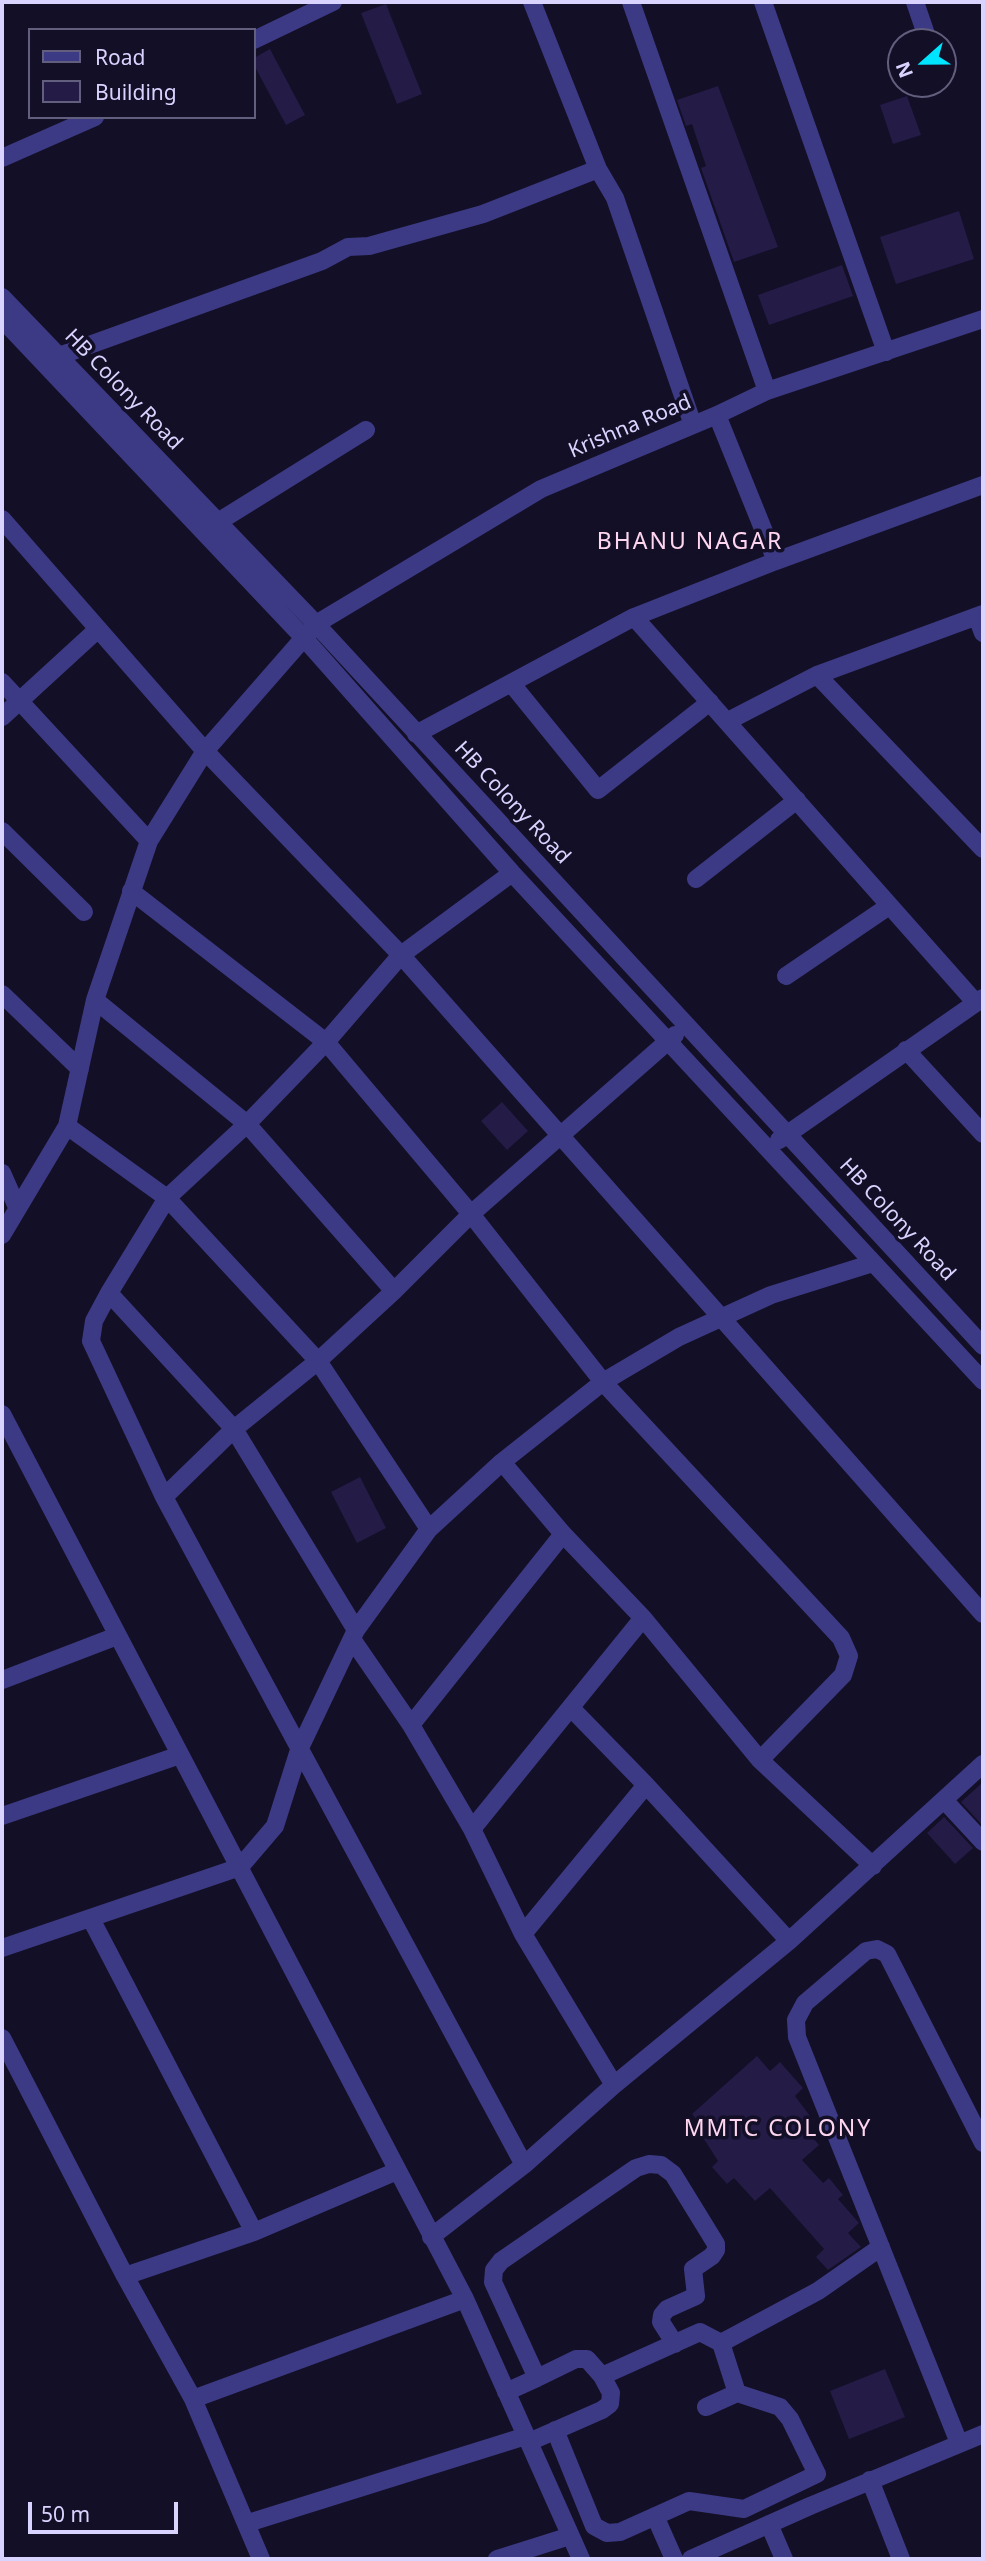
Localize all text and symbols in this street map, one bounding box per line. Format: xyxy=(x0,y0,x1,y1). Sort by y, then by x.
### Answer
legend xyxy=(28,28,256,119)
north arrow xyxy=(887,28,957,98)
text: Road xyxy=(95,43,145,71)
text: N xyxy=(889,58,919,82)
text: Building xyxy=(95,78,177,106)
street label: HB Colony Road xyxy=(59,324,187,456)
street label: Krishna Road xyxy=(565,390,695,464)
district label: BHANU NAGAR xyxy=(598,528,782,556)
street label: HB Colony Road xyxy=(449,736,575,870)
street label: HB Colony Road xyxy=(834,1153,960,1287)
district label: MMTC COLONY xyxy=(685,2115,871,2143)
scale bar xyxy=(32,2488,182,2532)
text: 50 m xyxy=(41,2500,90,2528)

